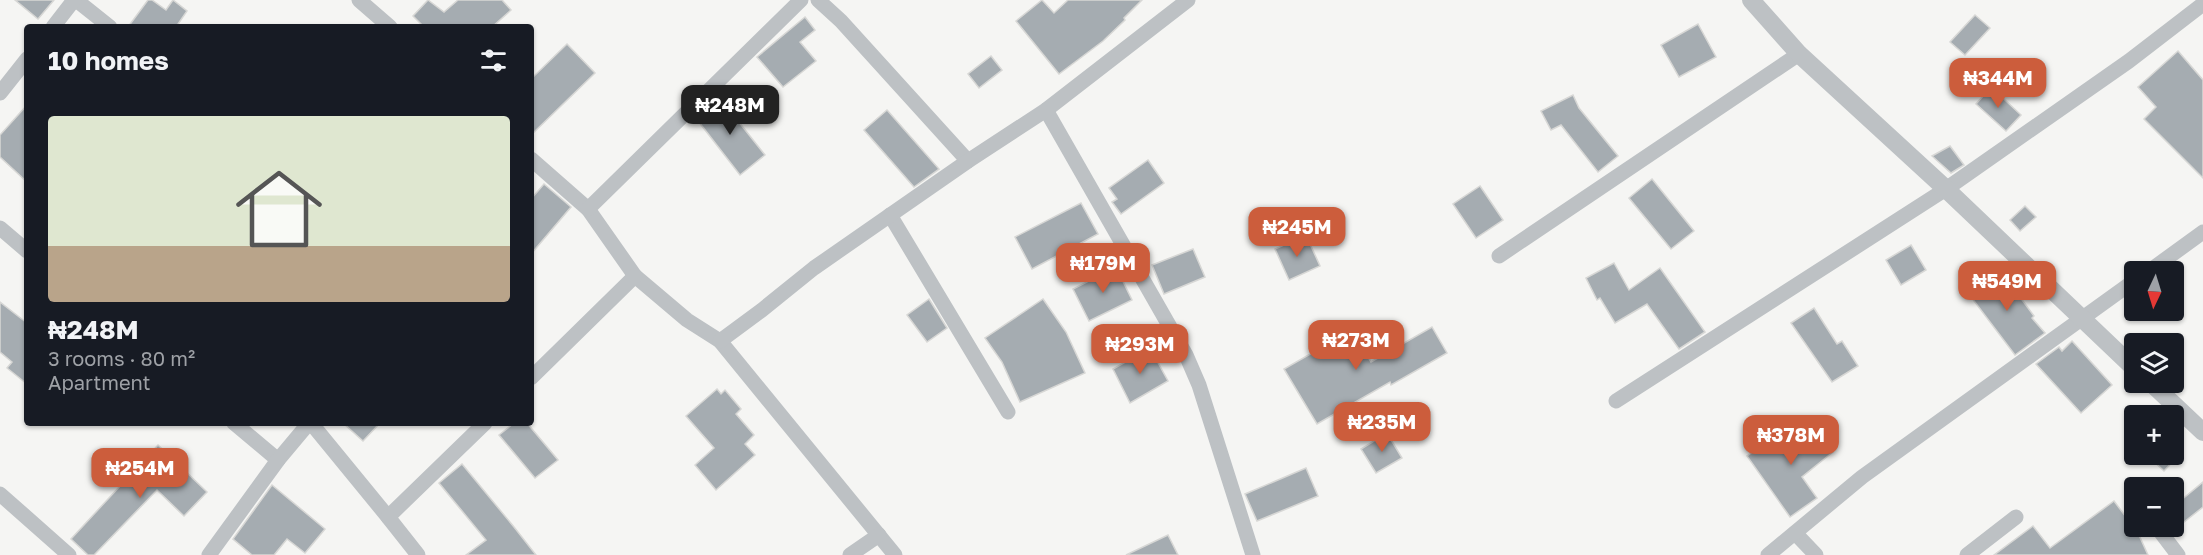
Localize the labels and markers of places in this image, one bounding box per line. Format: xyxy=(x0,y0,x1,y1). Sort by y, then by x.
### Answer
pin: ₦344M xyxy=(1956,58,2040,109)
pin: ₦248M xyxy=(688,85,772,136)
pin: ₦245M xyxy=(1255,207,1339,258)
pin: ₦179M xyxy=(1061,243,1145,294)
pin: ₦549M xyxy=(1965,261,2049,312)
pin: ₦273M xyxy=(1314,320,1398,371)
pin: ₦293M xyxy=(1098,324,1182,375)
pin: ₦235M xyxy=(1340,402,1424,453)
pin: ₦378M xyxy=(1749,415,1833,466)
pin: ₦254M xyxy=(98,448,182,499)

